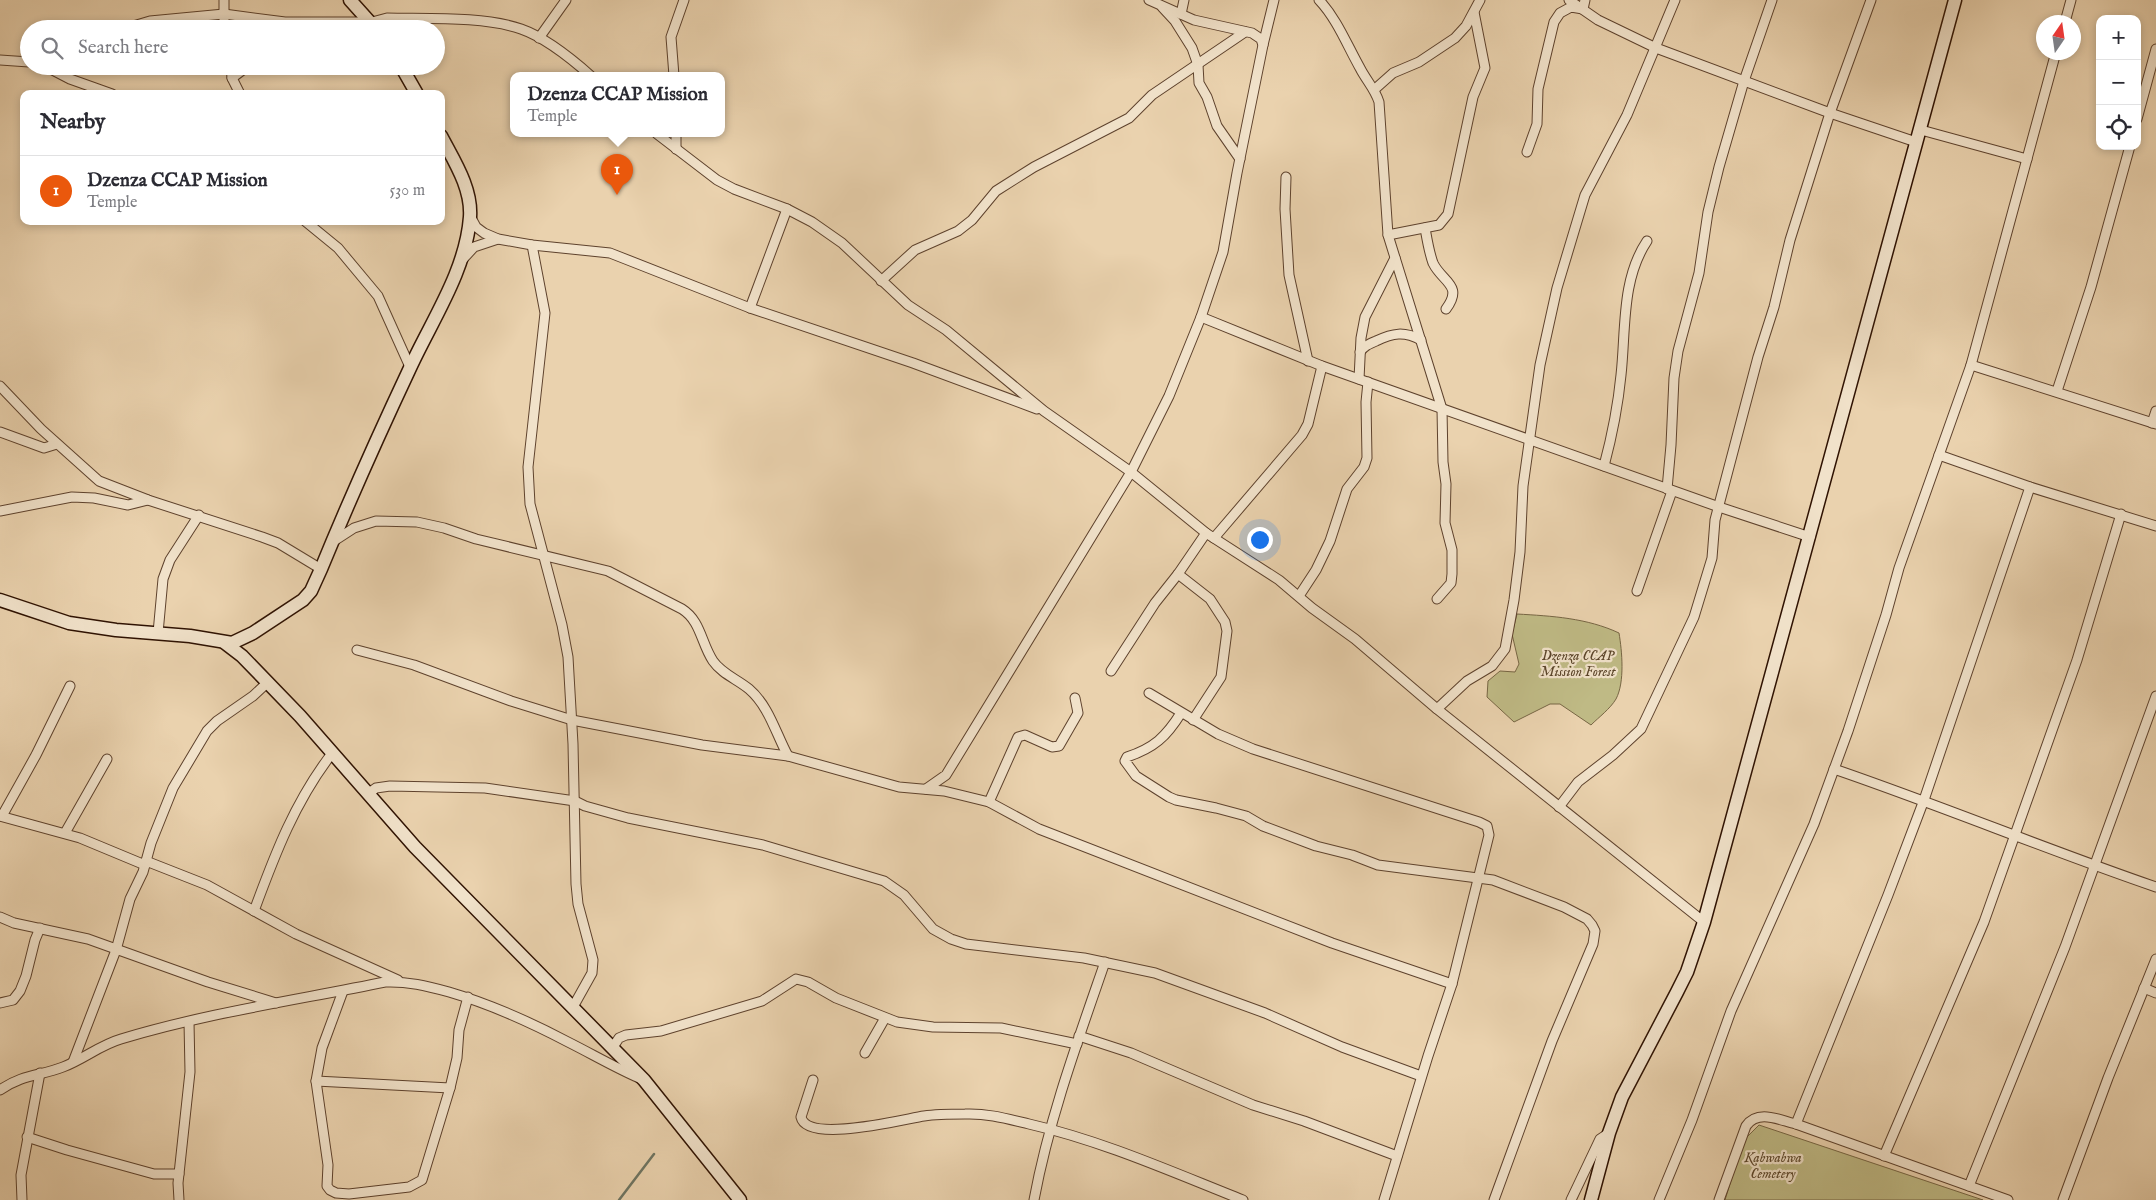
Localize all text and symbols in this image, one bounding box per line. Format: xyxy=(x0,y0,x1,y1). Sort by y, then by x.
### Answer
north arrow xyxy=(2036,15,2081,60)
map controls xyxy=(2096,15,2141,150)
button: + xyxy=(2096,15,2141,60)
search box xyxy=(20,20,445,75)
icon: search xyxy=(38,34,66,62)
text: Search here xyxy=(78,36,169,60)
button: − xyxy=(2096,60,2141,105)
popup xyxy=(510,72,725,137)
text: Dzenza CCAP Mission xyxy=(527,83,708,107)
button: locate xyxy=(2096,105,2141,150)
text: Temple xyxy=(527,107,577,127)
text: Nearby xyxy=(40,109,105,136)
pin: 1 xyxy=(601,154,633,195)
text: Dzenza CCAP Mission xyxy=(87,169,268,193)
text: 1 xyxy=(53,181,59,201)
text: 530 m xyxy=(390,181,425,201)
text: Temple xyxy=(87,193,137,213)
your location xyxy=(1247,527,1273,553)
park label: Dzenza CCAP Mission Forest xyxy=(1540,647,1616,681)
park label: Kabwabwa Cemetery xyxy=(1743,1149,1802,1183)

